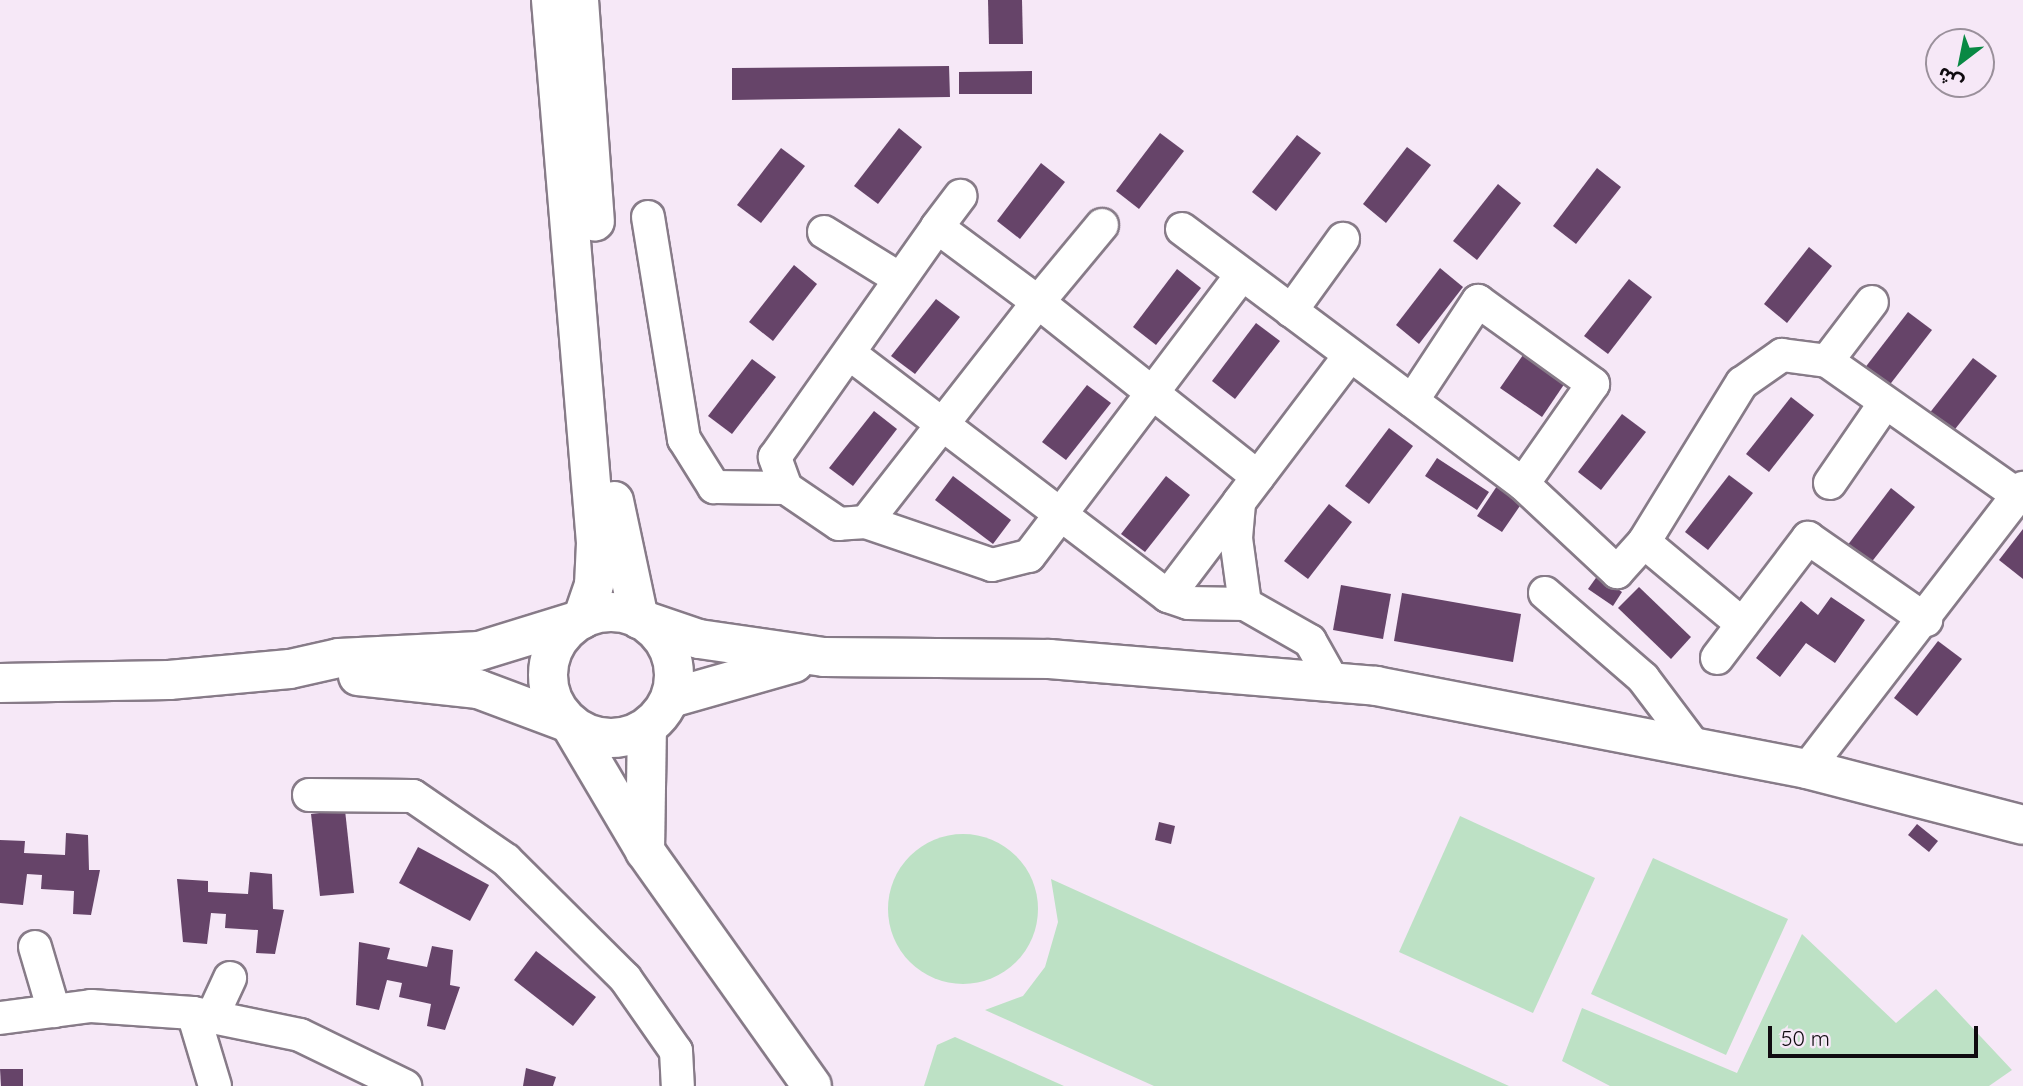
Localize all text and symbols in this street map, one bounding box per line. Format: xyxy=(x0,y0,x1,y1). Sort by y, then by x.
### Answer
north arrow xyxy=(1925,28,1995,98)
text: ش xyxy=(1933,62,1967,96)
scale bar xyxy=(1771,1012,1981,1056)
text: 50 m xyxy=(1781,1025,1830,1051)

